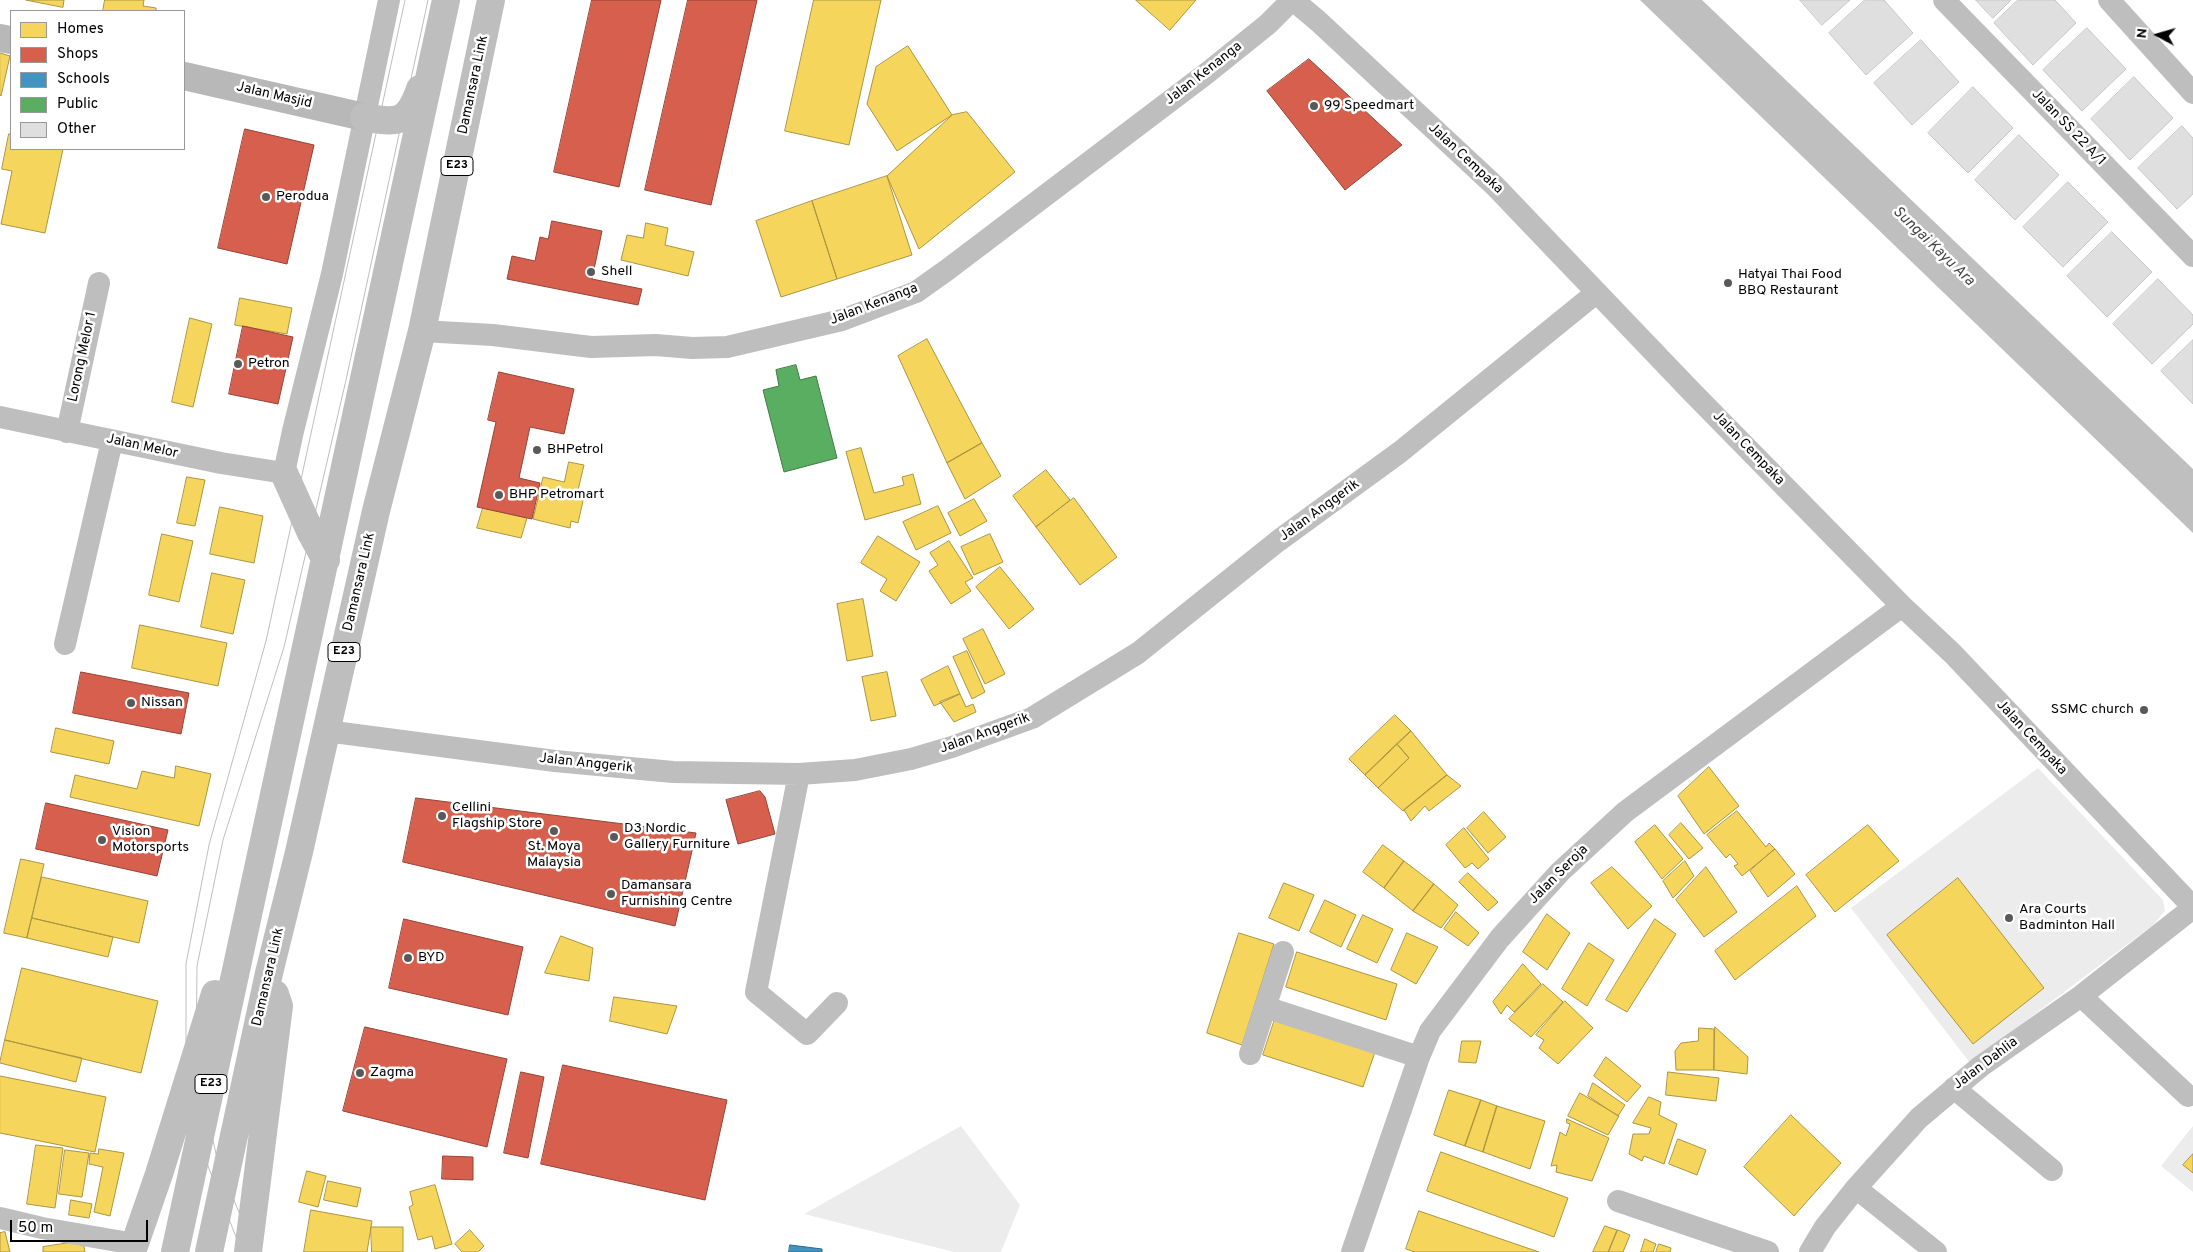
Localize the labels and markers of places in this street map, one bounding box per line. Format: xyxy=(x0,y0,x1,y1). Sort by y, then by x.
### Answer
place label: 99 Speedmart xyxy=(1324,98,1414,114)
marker: 99 Speedmart xyxy=(1308,100,1320,112)
place label: Perodua xyxy=(276,189,329,205)
marker: Perodua xyxy=(260,191,272,203)
place label: Shell xyxy=(601,264,632,280)
marker: Shell xyxy=(585,266,597,278)
place label: Hatyai Thai Food BBQ Restaurant xyxy=(1738,267,1842,300)
marker: Hatyai Thai Food BBQ Restaurant xyxy=(1722,277,1734,289)
place label: Petron xyxy=(248,356,290,372)
marker: Petron xyxy=(232,358,244,370)
place label: BHPetrol xyxy=(547,442,603,458)
marker: BHPetrol xyxy=(531,444,543,456)
place label: BHP Petromart xyxy=(509,487,604,503)
marker: BHP Petromart xyxy=(493,489,505,501)
place label: Nissan xyxy=(141,695,183,711)
marker: Nissan xyxy=(125,697,137,709)
place label: SSMC church xyxy=(2051,702,2134,718)
marker: SSMC church xyxy=(2138,704,2150,716)
place label: Cellini Flagship Store xyxy=(452,800,542,832)
marker: Cellini Flagship Store xyxy=(436,810,448,822)
place label: D3 Nordic Gallery Furniture xyxy=(624,821,730,854)
place label: Vision Motorsports xyxy=(112,824,189,856)
marker: St. Moya Malaysia xyxy=(548,825,560,837)
marker: D3 Nordic Gallery Furniture xyxy=(608,831,620,843)
marker: Vision Motorsports xyxy=(96,834,108,846)
place label: St. Moya Malaysia xyxy=(527,839,581,872)
place label: Damansara Furnishing Centre xyxy=(621,878,732,910)
marker: Damansara Furnishing Centre xyxy=(605,888,617,900)
place label: Ara Courts Badminton Hall xyxy=(2019,902,2115,934)
marker: Ara Courts Badminton Hall xyxy=(2003,912,2015,924)
place label: BYD xyxy=(418,950,445,966)
marker: BYD xyxy=(402,952,414,964)
place label: Zagma xyxy=(370,1065,414,1081)
marker: Zagma xyxy=(354,1067,366,1079)

